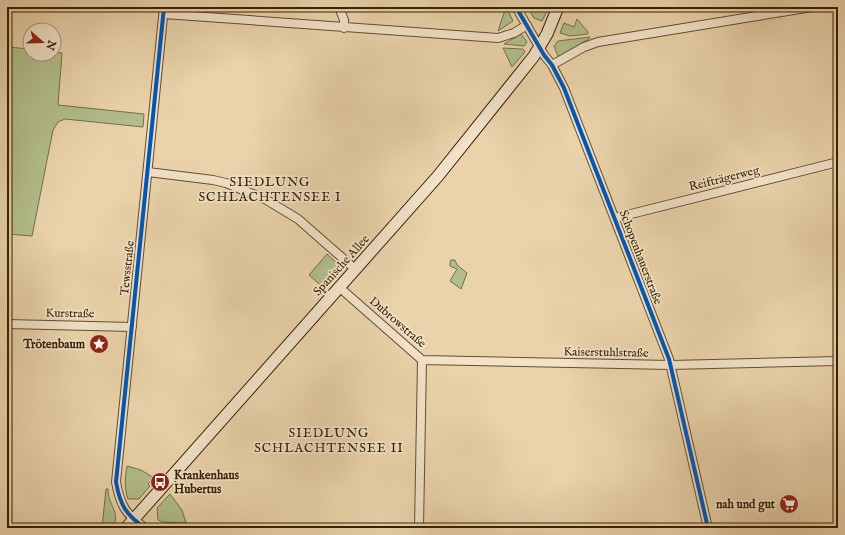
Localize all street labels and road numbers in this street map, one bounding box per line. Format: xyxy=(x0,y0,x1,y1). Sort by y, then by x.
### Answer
street label: Reifträgerweg xyxy=(687,162,761,194)
street label: Schopenhauerstraße xyxy=(615,208,666,307)
street label: Spanische Allee xyxy=(310,231,374,300)
street label: Tewsstraße xyxy=(117,239,138,296)
street label: Dubrowstraße xyxy=(366,294,430,351)
street label: Kurstraße xyxy=(45,306,95,321)
street label: Kaiserstuhlstraße xyxy=(563,344,649,361)

